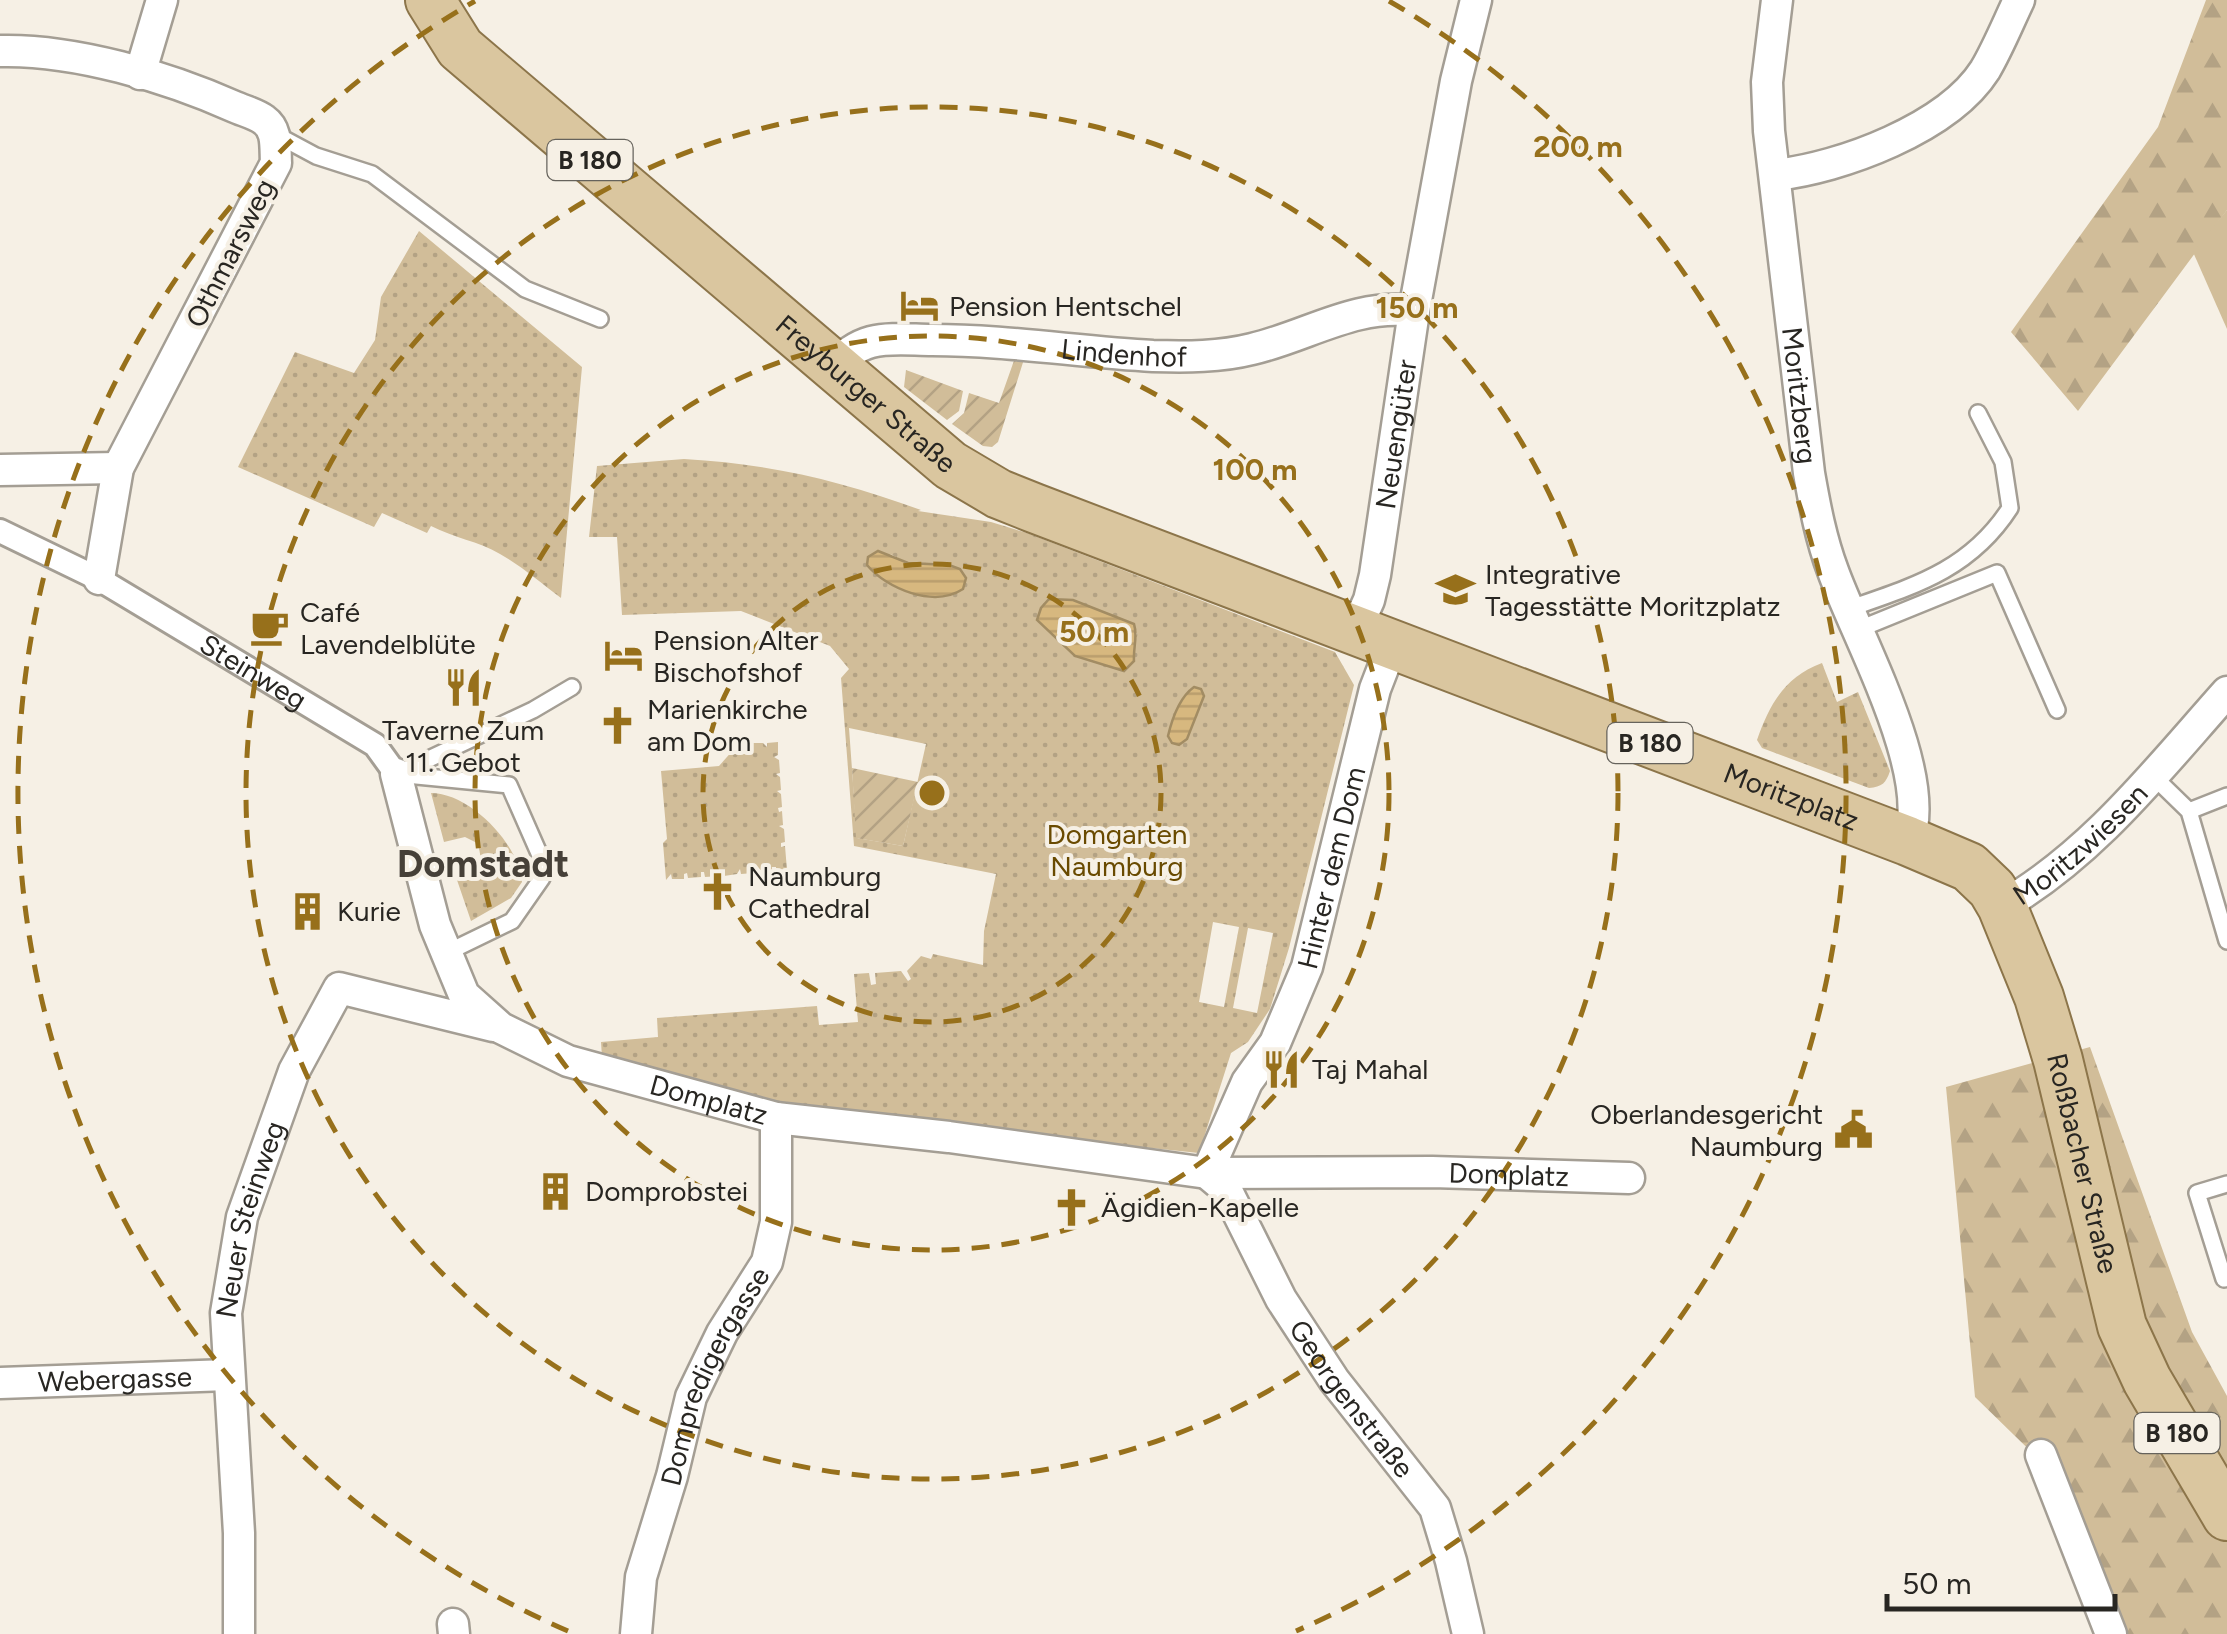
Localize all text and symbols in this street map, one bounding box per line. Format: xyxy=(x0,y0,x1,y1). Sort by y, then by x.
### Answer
text: 200 m xyxy=(1533,128,1623,165)
road number: B 180 xyxy=(548,140,632,180)
street label: Othmarsweg xyxy=(178,173,282,333)
hotel icon: Pension Hentschel xyxy=(898,285,940,327)
place label: Pension Hentschel xyxy=(949,289,1182,323)
text: 150 m xyxy=(1376,289,1458,326)
street label: Freyburger Straße xyxy=(769,307,963,480)
street label: Moritzberg xyxy=(1775,325,1825,466)
street label: Lindenhof xyxy=(1060,331,1188,373)
street label: Neuengüter xyxy=(1368,357,1424,511)
text: 100 m xyxy=(1213,451,1297,488)
place label: Integrative Tagesstätte Moritzplatz xyxy=(1485,557,1781,623)
school or university icon: Integrative Tagesstätte Moritzplatz xyxy=(1434,569,1476,611)
place label: Café Lavendelblüte xyxy=(300,595,476,661)
cafe icon: Café Lavendelblüte xyxy=(249,607,291,649)
text: 50 m xyxy=(1059,613,1129,650)
place label: Pension Alter Bischofshof xyxy=(653,623,819,689)
street label: Steinweg xyxy=(194,627,313,717)
hotel icon: Pension Alter Bischofshof xyxy=(602,635,644,677)
restaurant icon: Taverne Zum 11. Gebot xyxy=(442,666,484,708)
place label: Marienkirche am Dom xyxy=(647,692,807,758)
church icon: Marienkirche am Dom xyxy=(596,704,638,746)
place label: Taverne Zum 11. Gebot xyxy=(382,713,544,779)
road number: B 180 xyxy=(1608,723,1692,763)
street label: Moritzplatz xyxy=(1719,755,1863,838)
street label: Hinter dem Dom xyxy=(1290,763,1372,972)
centre of rings xyxy=(914,775,950,811)
street label: Moritzwiesen xyxy=(2006,776,2155,912)
park label: Domgarten Naumburg xyxy=(1047,817,1187,883)
district label: Domstadt xyxy=(397,841,569,887)
place label: Naumburg Cathedral xyxy=(748,859,881,925)
church icon: Naumburg Cathedral xyxy=(697,871,739,913)
building icon: Kurie xyxy=(286,890,328,932)
place label: Kurie xyxy=(337,894,401,928)
restaurant icon: Taj Mahal xyxy=(1261,1048,1303,1090)
street label: Roßbacher Straße xyxy=(2040,1050,2126,1277)
place label: Taj Mahal xyxy=(1312,1052,1429,1086)
street label: Domplatz xyxy=(646,1067,772,1132)
place label: Oberlandesgericht Naumburg xyxy=(1590,1097,1823,1163)
public building icon: Oberlandesgericht Naumburg xyxy=(1832,1109,1874,1151)
street label: Neuer Steinweg xyxy=(208,1117,292,1320)
street label: Domplatz xyxy=(1448,1156,1570,1193)
building icon: Domprobstei xyxy=(534,1170,576,1212)
place label: Domprobstei xyxy=(585,1174,748,1208)
church icon: Ägidien-Kapelle xyxy=(1050,1186,1092,1228)
place label: Ägidien-Kapelle xyxy=(1101,1190,1299,1224)
street label: Dompredigergasse xyxy=(653,1260,777,1489)
street label: Georgenstraße xyxy=(1282,1313,1421,1484)
street label: Webergasse xyxy=(37,1359,193,1399)
road number: B 180 xyxy=(2134,1413,2220,1453)
scale bar xyxy=(1887,1549,2114,1611)
text: 50 m xyxy=(1902,1565,1971,1602)

